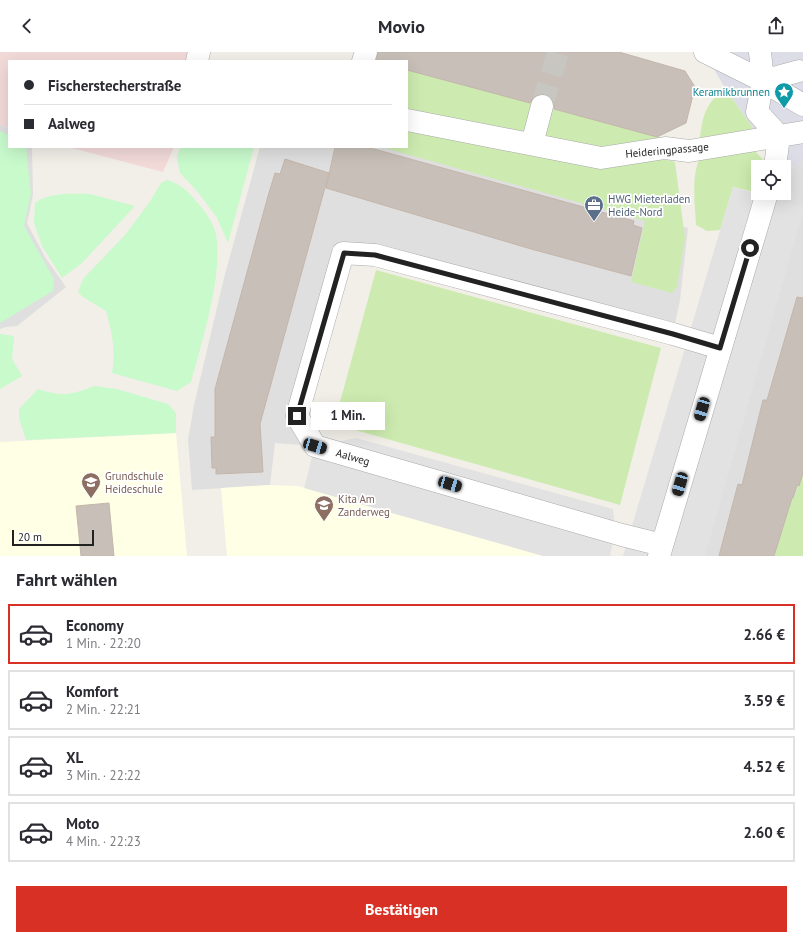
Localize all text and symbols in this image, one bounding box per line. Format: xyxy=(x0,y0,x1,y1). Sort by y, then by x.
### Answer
icon: back xyxy=(16,15,38,37)
text: Movio xyxy=(378,15,425,38)
icon: share xyxy=(765,15,787,37)
text: Fischerstecherstraße xyxy=(48,76,181,95)
place icon: Keramikbrunnen xyxy=(773,81,795,109)
place label: Keramikbrunnen xyxy=(693,85,770,99)
text: Aalweg xyxy=(48,114,95,133)
street label: Heideringpassage xyxy=(625,139,710,161)
map controls xyxy=(751,160,791,200)
button: locate xyxy=(751,160,791,200)
place label: HWG Mieterladen Heide-Nord xyxy=(608,192,690,219)
office icon: HWG Mieterladen Heide-Nord xyxy=(583,194,605,222)
route start xyxy=(741,239,759,257)
car xyxy=(693,396,711,422)
callout: 1 Min. xyxy=(311,402,385,430)
route end xyxy=(288,407,306,425)
text: 1 Min. xyxy=(331,407,365,424)
car xyxy=(302,437,328,455)
street label: Aalweg xyxy=(335,446,372,468)
place label: Grundschule Heideschule xyxy=(105,469,164,496)
school or university icon: Grundschule Heideschule xyxy=(80,471,102,499)
car xyxy=(671,471,689,497)
car xyxy=(437,475,463,493)
place label: Kita Am Zanderweg xyxy=(338,492,390,519)
school or university icon: Kita Am Zanderweg xyxy=(313,494,335,522)
scale bar xyxy=(12,528,94,547)
text: 20 m xyxy=(18,530,42,544)
text: Fahrt wählen xyxy=(16,568,117,591)
icon: car xyxy=(18,616,54,652)
text: Economy xyxy=(66,616,124,635)
text: 2.66 € xyxy=(743,625,785,644)
text: 1 Min. · 22:20 xyxy=(66,635,141,652)
icon: car xyxy=(18,682,54,718)
text: Komfort xyxy=(66,682,118,701)
text: 3.59 € xyxy=(743,691,785,710)
text: 2 Min. · 22:21 xyxy=(66,701,141,718)
icon: car xyxy=(18,748,54,784)
text: XL xyxy=(66,748,83,767)
text: 4.52 € xyxy=(743,757,785,776)
text: 3 Min. · 22:22 xyxy=(66,767,141,784)
icon: car xyxy=(18,814,54,850)
text: Moto xyxy=(66,814,99,833)
text: 2.60 € xyxy=(743,823,785,842)
text: 4 Min. · 22:23 xyxy=(66,833,141,850)
button: Bestätigen xyxy=(16,886,787,932)

